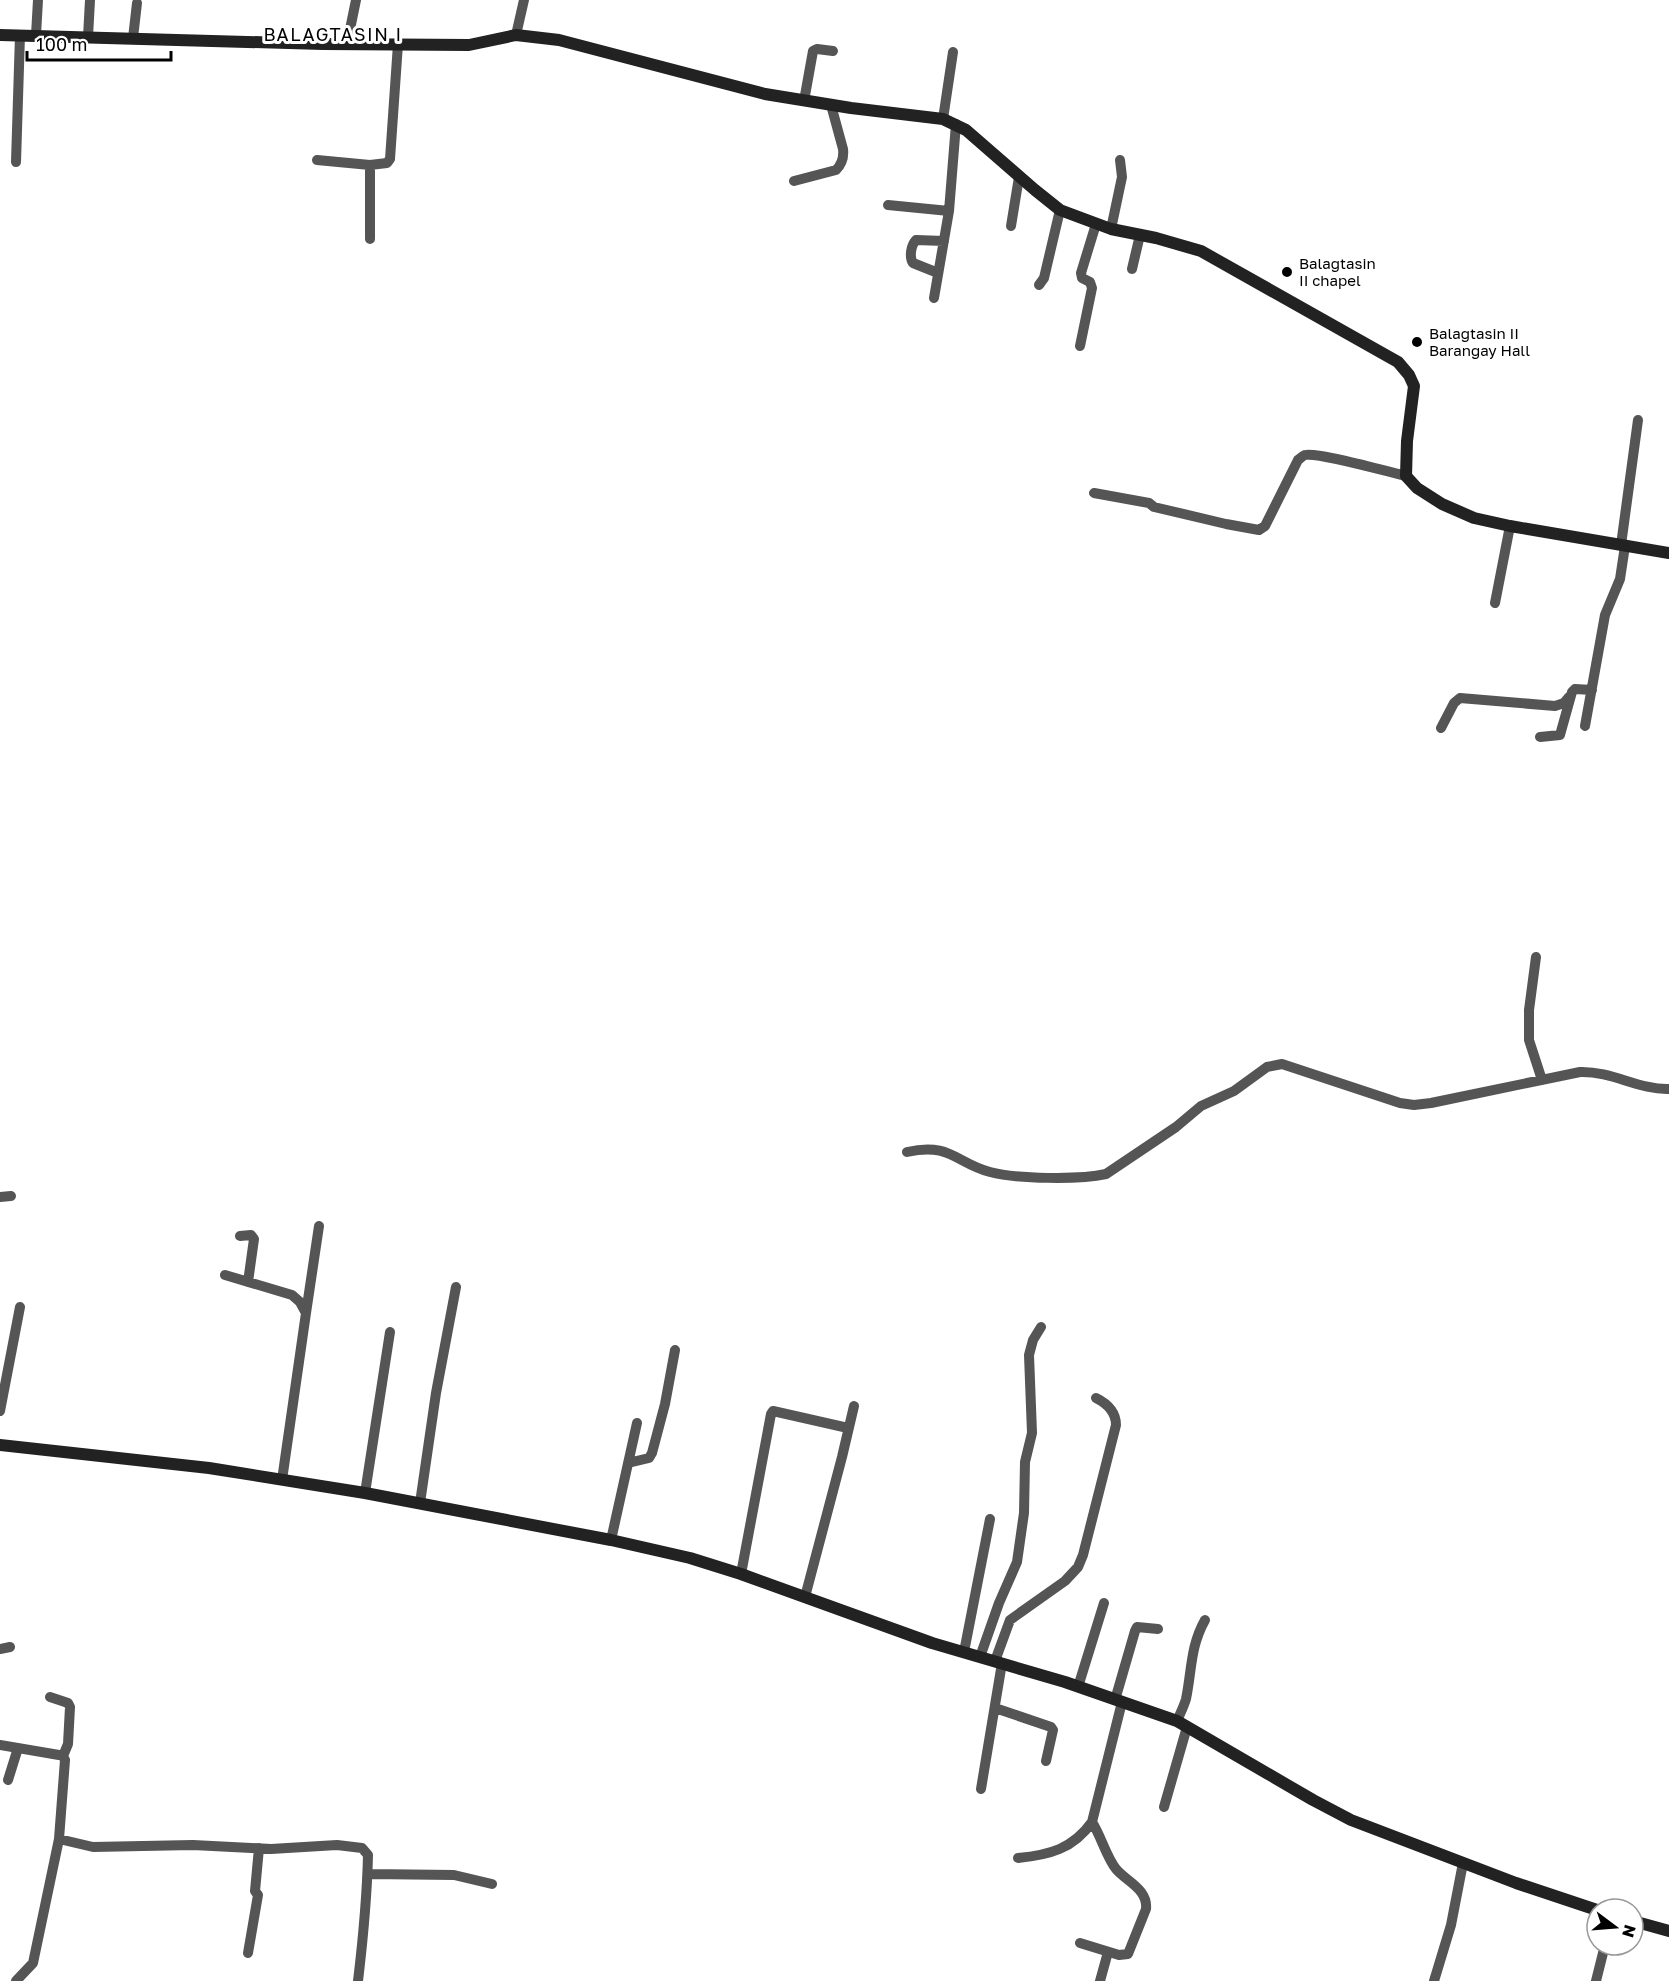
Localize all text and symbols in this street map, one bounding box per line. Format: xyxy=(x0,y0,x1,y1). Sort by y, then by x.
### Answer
district label: BALAGTASIN I xyxy=(263,23,403,45)
scale bar xyxy=(27,24,171,62)
text: 100 m xyxy=(36,33,87,55)
place label: Balagtasin II chapel xyxy=(1299,254,1376,289)
marker: Balagtasin II chapel xyxy=(1280,265,1294,279)
place label: Balagtasin II Barangay Hall xyxy=(1429,324,1530,359)
marker: Balagtasin II Barangay Hall xyxy=(1410,335,1424,349)
north arrow xyxy=(1585,1897,1645,1957)
text: N xyxy=(1618,1923,1641,1940)

